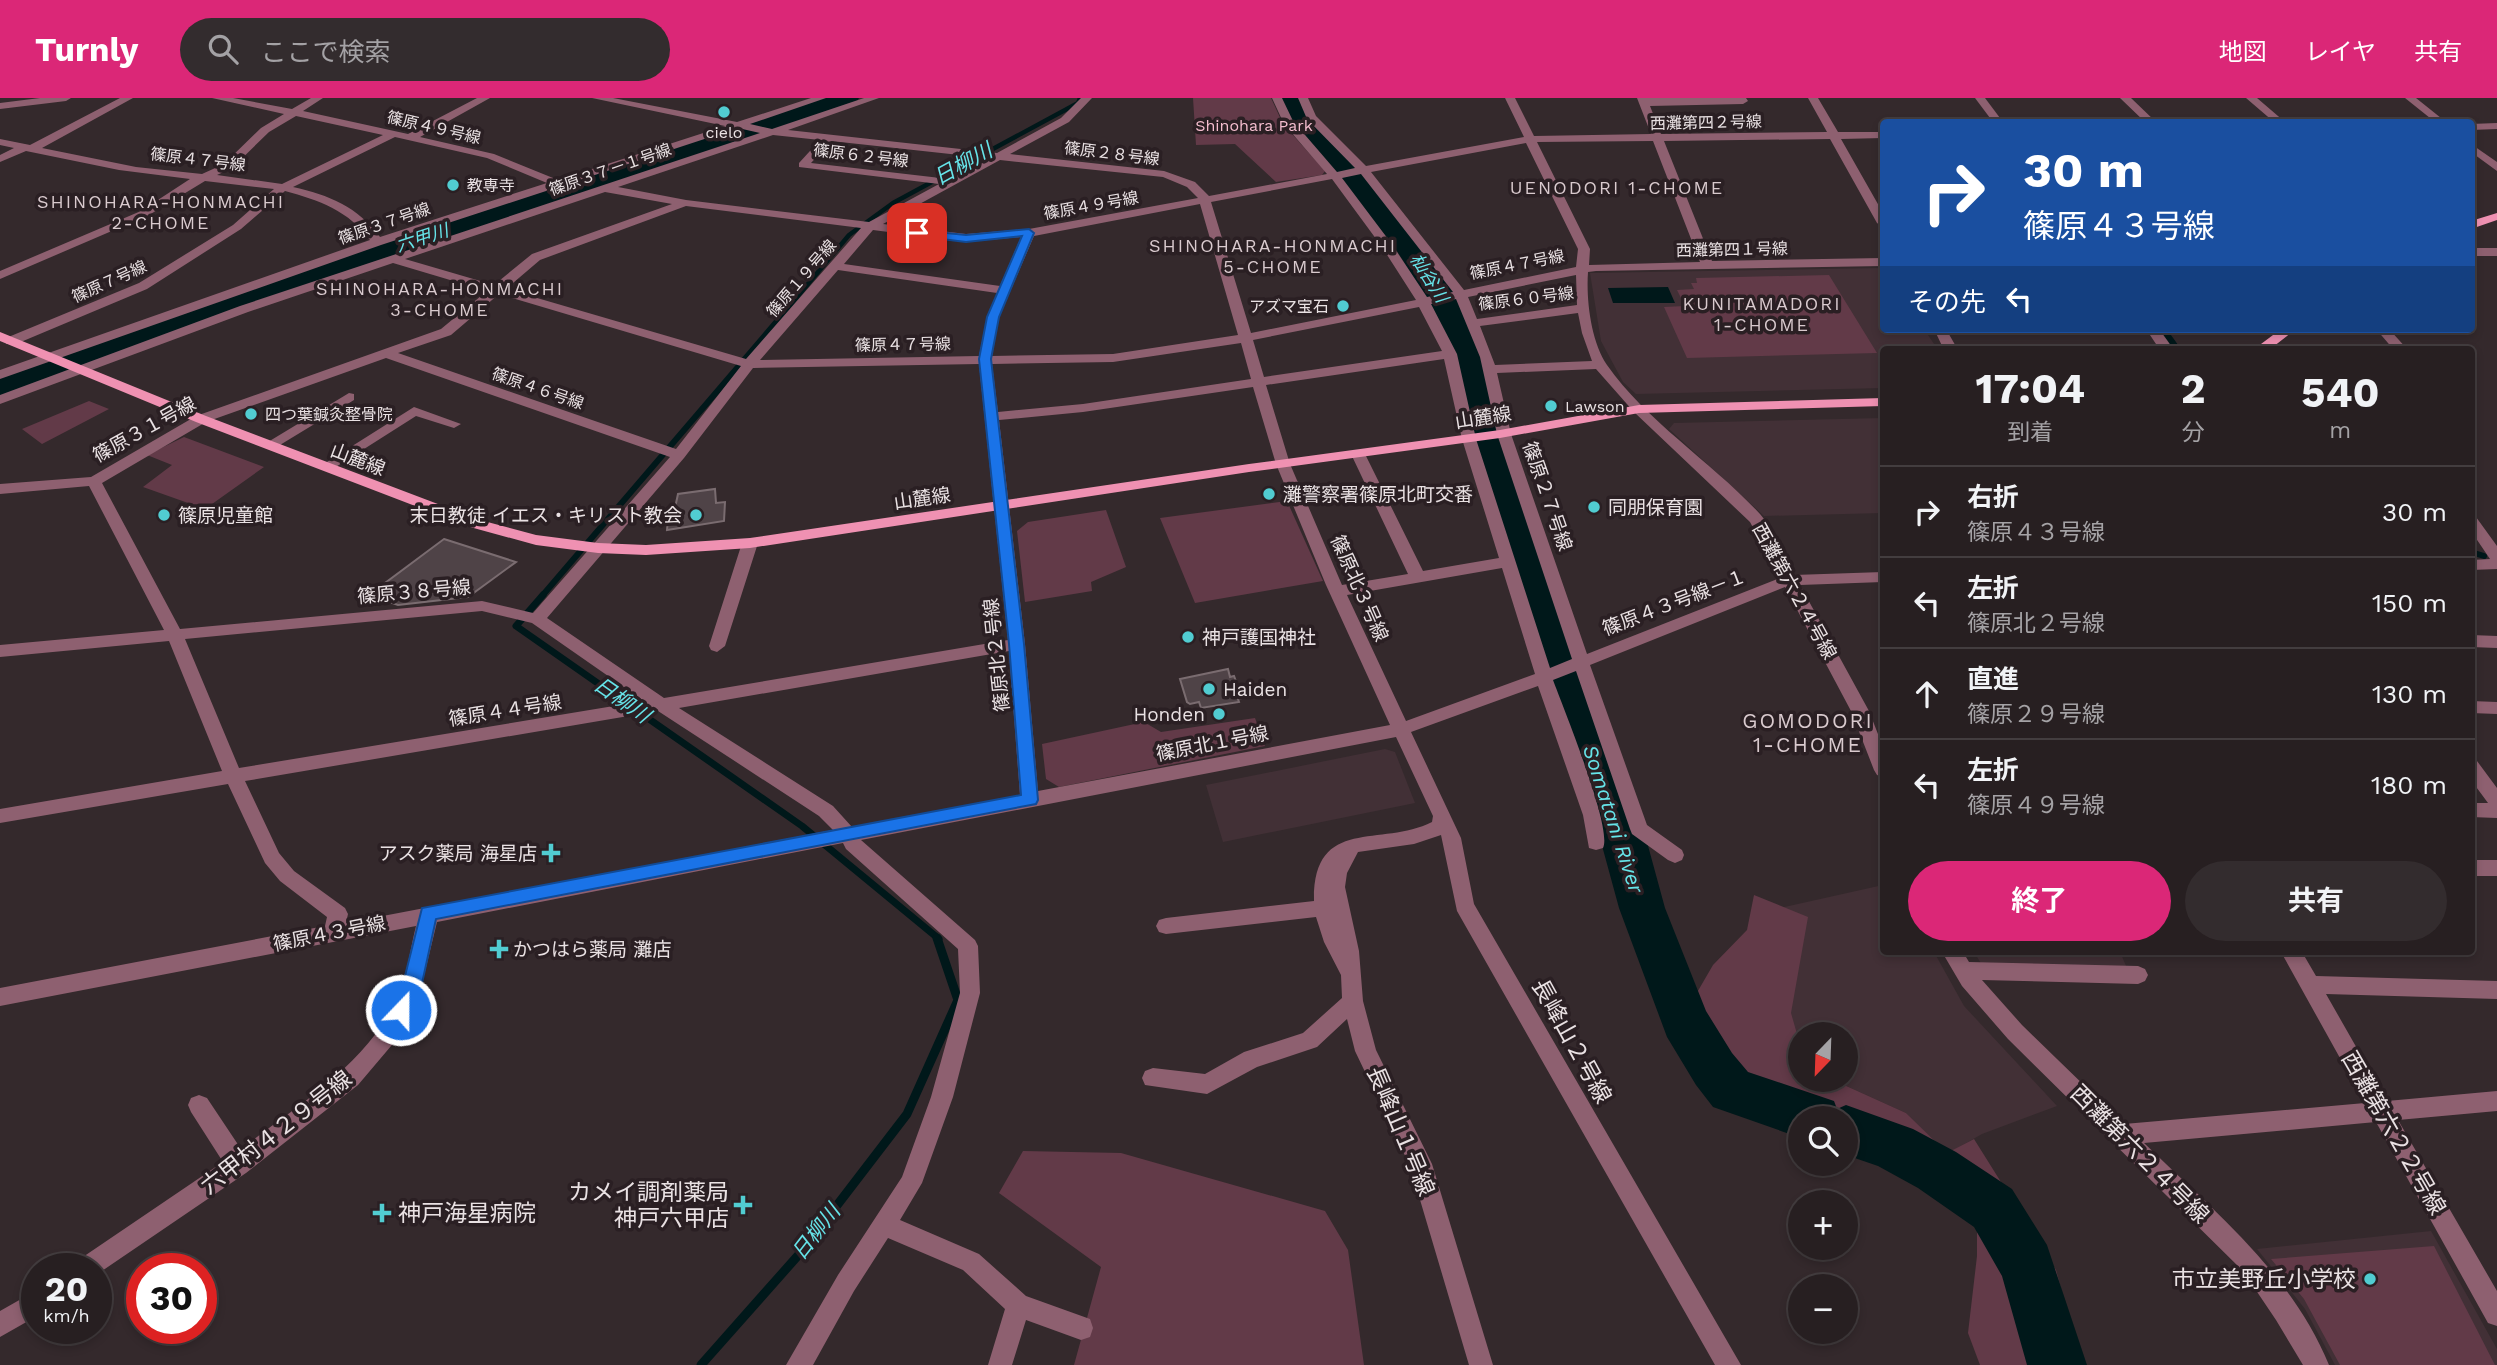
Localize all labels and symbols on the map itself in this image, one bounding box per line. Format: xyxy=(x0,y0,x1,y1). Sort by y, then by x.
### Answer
marker: cielo xyxy=(716,104,732,120)
street label: 篠原４９号線 xyxy=(385,107,483,148)
street label: 西灘第四２号線 xyxy=(1650,112,1762,133)
park label: Shinohara Park xyxy=(1195,116,1313,135)
place label: cielo xyxy=(706,123,742,142)
water label: 日柳川 xyxy=(929,136,998,190)
street label: 篠原２８号線 xyxy=(1063,138,1161,169)
street label: 篠原３７－１号線 xyxy=(547,140,674,199)
street label: 篠原６２号線 xyxy=(812,140,910,171)
street label: 篠原４７号線 xyxy=(149,144,247,175)
place label: 教専寺 xyxy=(467,176,515,195)
marker: 教専寺 xyxy=(445,177,461,193)
district label: UENODORI 1-CHOME xyxy=(1510,177,1724,198)
street label: 篠原４９号線 xyxy=(1042,188,1140,223)
district label: SHINOHARA-HONMACHI 2-CHOME xyxy=(37,191,285,233)
street label: 篠原３７号線 xyxy=(336,199,433,248)
pin xyxy=(887,203,947,263)
water label: 六甲川 xyxy=(393,219,453,256)
district label: SHINOHARA-HONMACHI 5-CHOME xyxy=(1149,235,1397,277)
street label: 篠原１９号線 xyxy=(763,236,840,321)
street label: 西灘第四１号線 xyxy=(1676,239,1788,260)
street label: 篠原４７号線 xyxy=(1468,246,1566,283)
water label: 杣谷川 xyxy=(1406,249,1454,308)
street label: 篠原７号線 xyxy=(69,257,150,306)
district label: SHINOHARA-HONMACHI 3-CHOME xyxy=(316,278,564,320)
street label: 篠原６０号線 xyxy=(1477,283,1575,314)
district label: KUNITAMADORI 1-CHOME xyxy=(1682,293,1842,335)
place label: アズマ宝石 xyxy=(1249,297,1329,316)
marker: アズマ宝石 xyxy=(1335,298,1351,314)
street label: 篠原４７号線 xyxy=(855,334,951,355)
street label: 篠原４６号線 xyxy=(489,364,586,413)
street label: 篠原３１号線 xyxy=(89,392,200,467)
place label: Lawson xyxy=(1565,397,1625,416)
marker: Lawson xyxy=(1543,398,1559,414)
street label: 山麓線 xyxy=(1453,402,1513,433)
place label: 四つ葉鍼灸整骨院 xyxy=(265,405,393,424)
marker: 四つ葉鍼灸整骨院 xyxy=(243,406,259,422)
street label: 山麓線 xyxy=(327,439,389,480)
street label: 篠原２７号線 xyxy=(1518,439,1577,554)
street label: 山麓線 xyxy=(892,483,952,514)
place label: 灘警察署篠原北町交番 xyxy=(1283,483,1473,506)
marker: 灘警察署篠原北町交番 xyxy=(1261,486,1277,502)
place label: 同朋保育園 xyxy=(1608,496,1703,519)
marker: 同朋保育園 xyxy=(1586,499,1602,515)
place label: 篠原児童館 xyxy=(178,504,273,527)
place label: 末日教徒 イエス・キリスト教会 xyxy=(410,504,682,527)
marker: 篠原児童館 xyxy=(156,507,172,523)
marker: 末日教徒 イエス・キリスト教会 xyxy=(688,507,704,523)
street label: 西灘第六２４号線 xyxy=(1748,519,1841,663)
street label: 篠原北３号線 xyxy=(1326,531,1393,645)
street label: 篠原４３号線－１ xyxy=(1599,564,1749,640)
street label: 篠原３８号線 xyxy=(356,575,472,608)
street label: 篠原北２号線 xyxy=(979,597,1014,713)
place label: 神戸護国神社 xyxy=(1202,626,1316,649)
marker: 神戸護国神社 xyxy=(1180,629,1196,645)
water label: 日柳川 xyxy=(589,671,657,729)
place label: Haiden xyxy=(1223,678,1287,701)
marker: Haiden xyxy=(1201,681,1217,697)
street label: 篠原４４号線 xyxy=(447,690,563,731)
place label: Honden xyxy=(1133,703,1205,726)
marker: Honden xyxy=(1211,706,1227,722)
district label: GOMODORI 1-CHOME xyxy=(1742,708,1874,757)
street label: 篠原北１号線 xyxy=(1154,721,1270,766)
water label: Somatani River xyxy=(1578,742,1649,897)
place label: アスク薬局 海星店 xyxy=(379,842,537,865)
marker: アスク薬局 海星店 xyxy=(543,845,559,861)
street label: 篠原４３号線 xyxy=(271,911,387,956)
place label: かつはら薬局 灘店 xyxy=(513,938,671,961)
marker: かつはら薬局 灘店 xyxy=(491,941,507,957)
position arrow xyxy=(364,973,438,1047)
street label: 長峰山２号線 xyxy=(1526,974,1617,1108)
north arrow xyxy=(1788,1022,1858,1092)
street label: 西灘第六２２号線 xyxy=(2336,1047,2451,1220)
street label: 長峰山１号線 xyxy=(1361,1062,1440,1200)
street label: 六甲村４２９号線 xyxy=(195,1065,357,1200)
street label: 西灘第六２４号線 xyxy=(2065,1080,2214,1229)
place label: カメイ調剤薬局 神戸六甲店 xyxy=(568,1179,729,1232)
marker: カメイ調剤薬局 神戸六甲店 xyxy=(735,1197,751,1213)
water label: 日柳川 xyxy=(786,1198,846,1264)
place label: 神戸海星病院 xyxy=(398,1200,536,1227)
marker: 神戸海星病院 xyxy=(372,1203,392,1223)
speed limit sign: 30 xyxy=(126,1253,217,1344)
place label: 市立美野丘小学校 xyxy=(2172,1266,2356,1293)
marker: 市立美野丘小学校 xyxy=(2362,1271,2378,1287)

